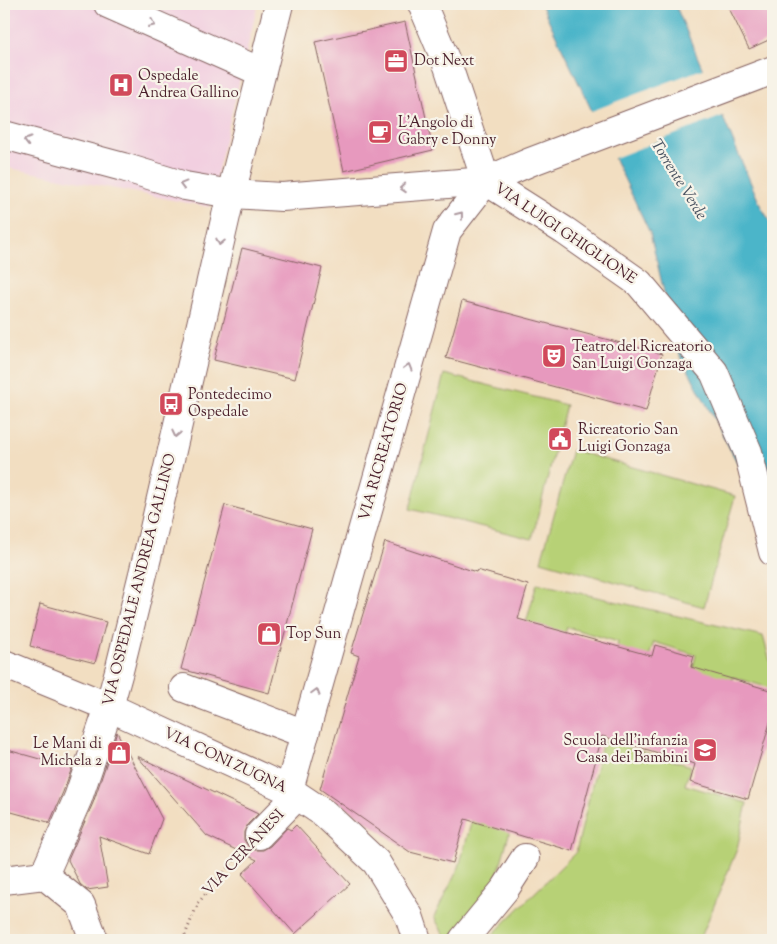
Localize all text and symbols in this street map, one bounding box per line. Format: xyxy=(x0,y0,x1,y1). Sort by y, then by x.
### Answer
one-way arrow xyxy=(147,17,156,28)
office icon: Dot Next xyxy=(383,48,409,74)
place label: Dot Next xyxy=(414,51,474,72)
place label: Ospedale Andrea Gallino xyxy=(138,66,239,104)
hospital icon: Ospedale Andrea Gallino xyxy=(108,72,134,98)
place label: L'Angolo di Gabry e Donny xyxy=(398,113,497,151)
cafe icon: L'Angolo di Gabry e Donny xyxy=(367,119,393,145)
water label: Torrente Verde xyxy=(644,135,712,225)
one-way arrow xyxy=(22,136,31,147)
street label: VIA LUIGI GHIGLIONE xyxy=(490,178,640,290)
one-way arrow xyxy=(179,180,188,191)
one-way arrow xyxy=(398,182,406,193)
one-way arrow xyxy=(454,211,463,221)
one-way arrow xyxy=(215,237,226,246)
place label: Teatro del Ricreatorio San Luigi Gonzaga xyxy=(572,337,712,375)
theatre icon: Teatro del Ricreatorio San Luigi Gonzaga xyxy=(541,343,567,369)
one-way arrow xyxy=(403,364,413,372)
street label: VIA RICREATORIO xyxy=(354,380,414,523)
place label: Pontedecimo Ospedale xyxy=(188,385,272,423)
bus stop icon: Pontedecimo Ospedale xyxy=(158,391,184,417)
place label: Ricreatorio San Luigi Gonzaga xyxy=(578,420,679,458)
public building icon: Ricreatorio San Luigi Gonzaga xyxy=(547,426,573,452)
one-way arrow xyxy=(171,430,182,439)
street label: VIA OSPEDALE ANDREA GALLINO xyxy=(98,451,182,709)
shop icon: Top Sun xyxy=(256,621,282,647)
place label: Top Sun xyxy=(286,624,341,645)
one-way arrow xyxy=(311,689,321,697)
street label: VIA CONI ZUGNA xyxy=(160,723,290,799)
place label: Scuola dell'infanzia Casa dei Bambini xyxy=(563,731,688,769)
place label: Le Mani di Michela 2 xyxy=(33,734,102,772)
school or university icon: Scuola dell'infanzia Casa dei Bambini xyxy=(692,737,718,763)
shop icon: Le Mani di Michela 2 xyxy=(106,740,132,766)
street label: VIA CERANESI xyxy=(198,805,290,901)

